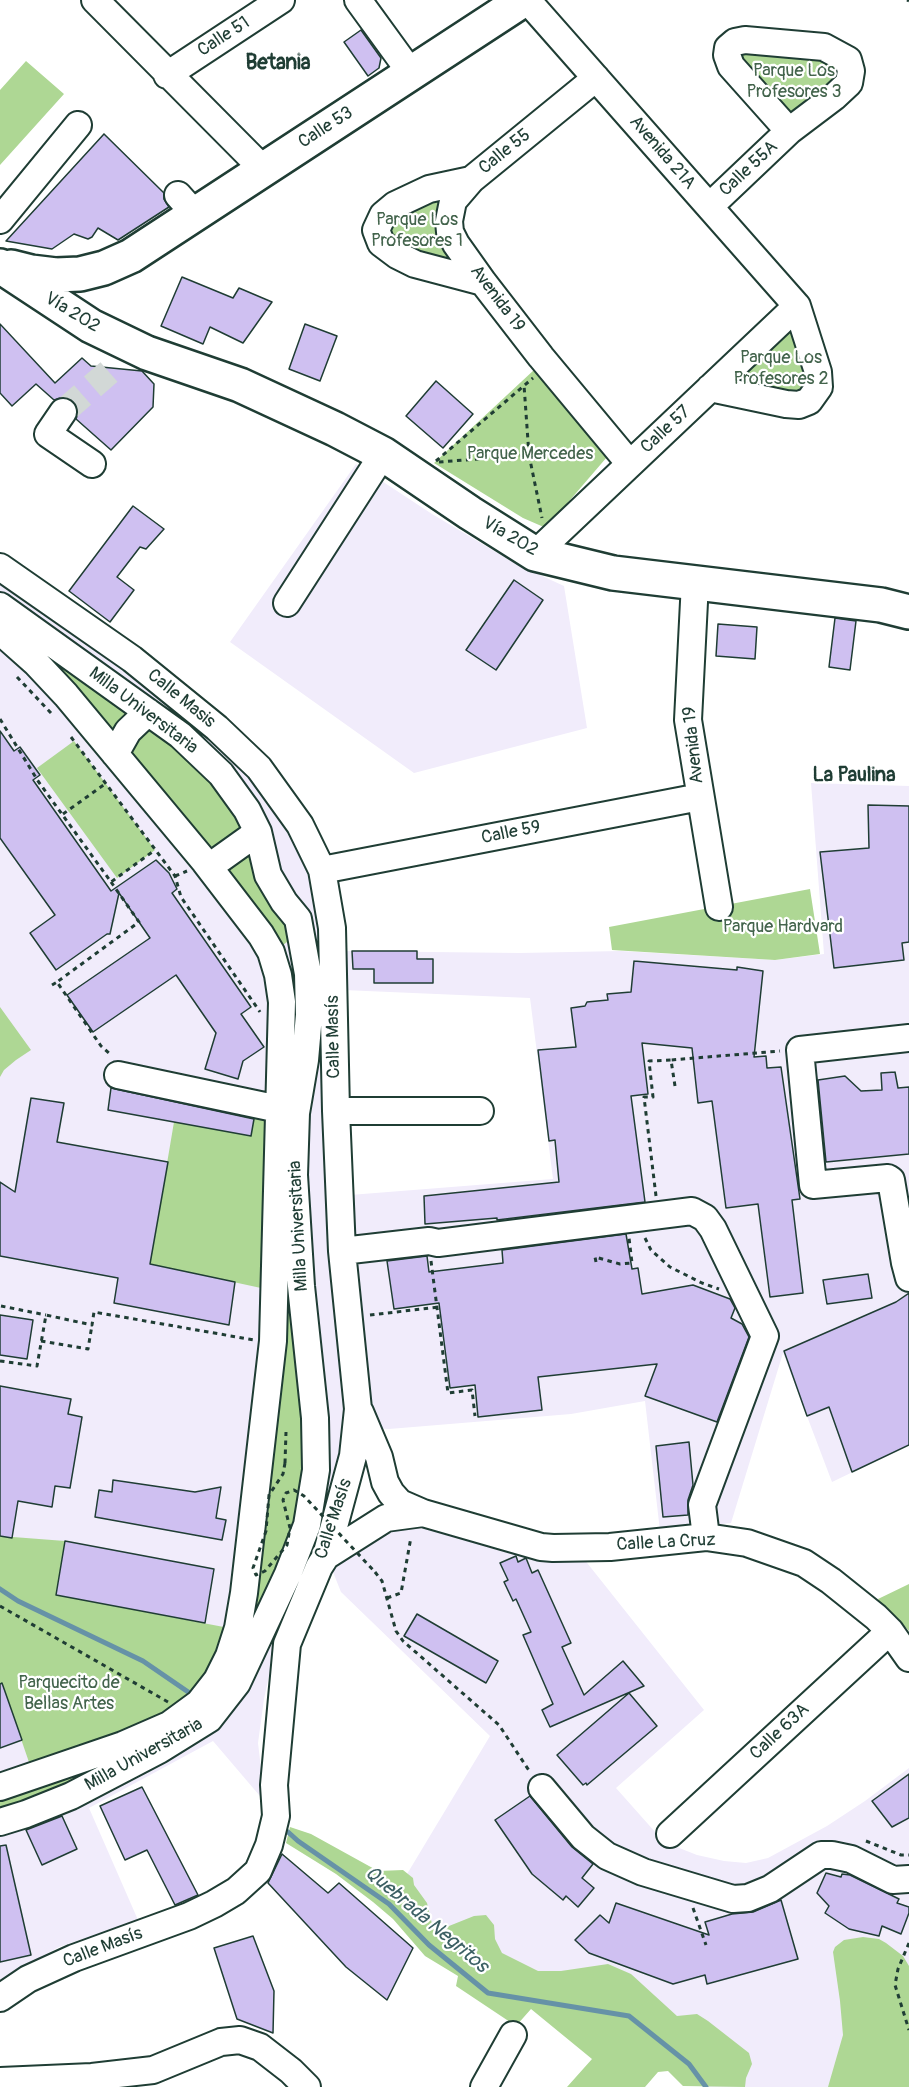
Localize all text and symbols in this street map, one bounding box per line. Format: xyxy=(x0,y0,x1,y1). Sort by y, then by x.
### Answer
street label: Calle 51 xyxy=(194,12,254,62)
district label: Betania xyxy=(245,51,311,77)
park label: Parque Los Profesores 3 xyxy=(746,60,842,103)
street label: Calle 53 xyxy=(295,102,357,154)
street label: Avenida 21A xyxy=(624,112,700,194)
street label: Calle 55 xyxy=(475,125,535,179)
street label: Calle 55A xyxy=(715,137,783,201)
park label: Parque Los Profesores 1 xyxy=(371,209,463,252)
street label: Avenida 19 xyxy=(465,261,529,337)
street label: Vía 202 xyxy=(41,288,103,338)
park label: Parque Los Profesores 2 xyxy=(733,347,829,389)
street label: Calle 57 xyxy=(637,402,695,458)
park label: Parque Mercedes xyxy=(467,443,593,465)
street label: Vía 202 xyxy=(478,513,542,561)
street label: Milla Universitaria xyxy=(84,663,202,759)
street label: Calle Masis xyxy=(143,665,219,733)
street label: Avenida 19 xyxy=(679,705,709,785)
district label: La Paulina xyxy=(813,764,895,788)
street label: Calle 59 xyxy=(480,817,542,849)
park label: Parque Hardvard xyxy=(723,916,843,938)
street label: Calle Masís xyxy=(322,995,346,1079)
street label: Milla Universitaria xyxy=(285,1160,313,1292)
street label: Calle Masís xyxy=(311,1476,357,1562)
street label: Calle La Cruz xyxy=(616,1530,716,1556)
park label: Parquecito de Bellas Artes xyxy=(18,1672,120,1714)
street label: Calle 63A xyxy=(746,1699,814,1765)
street label: Milla Universitaria xyxy=(81,1714,207,1796)
water label: Quebrada Negritos xyxy=(359,1861,493,1979)
street label: Calle Masís xyxy=(60,1923,146,1973)

